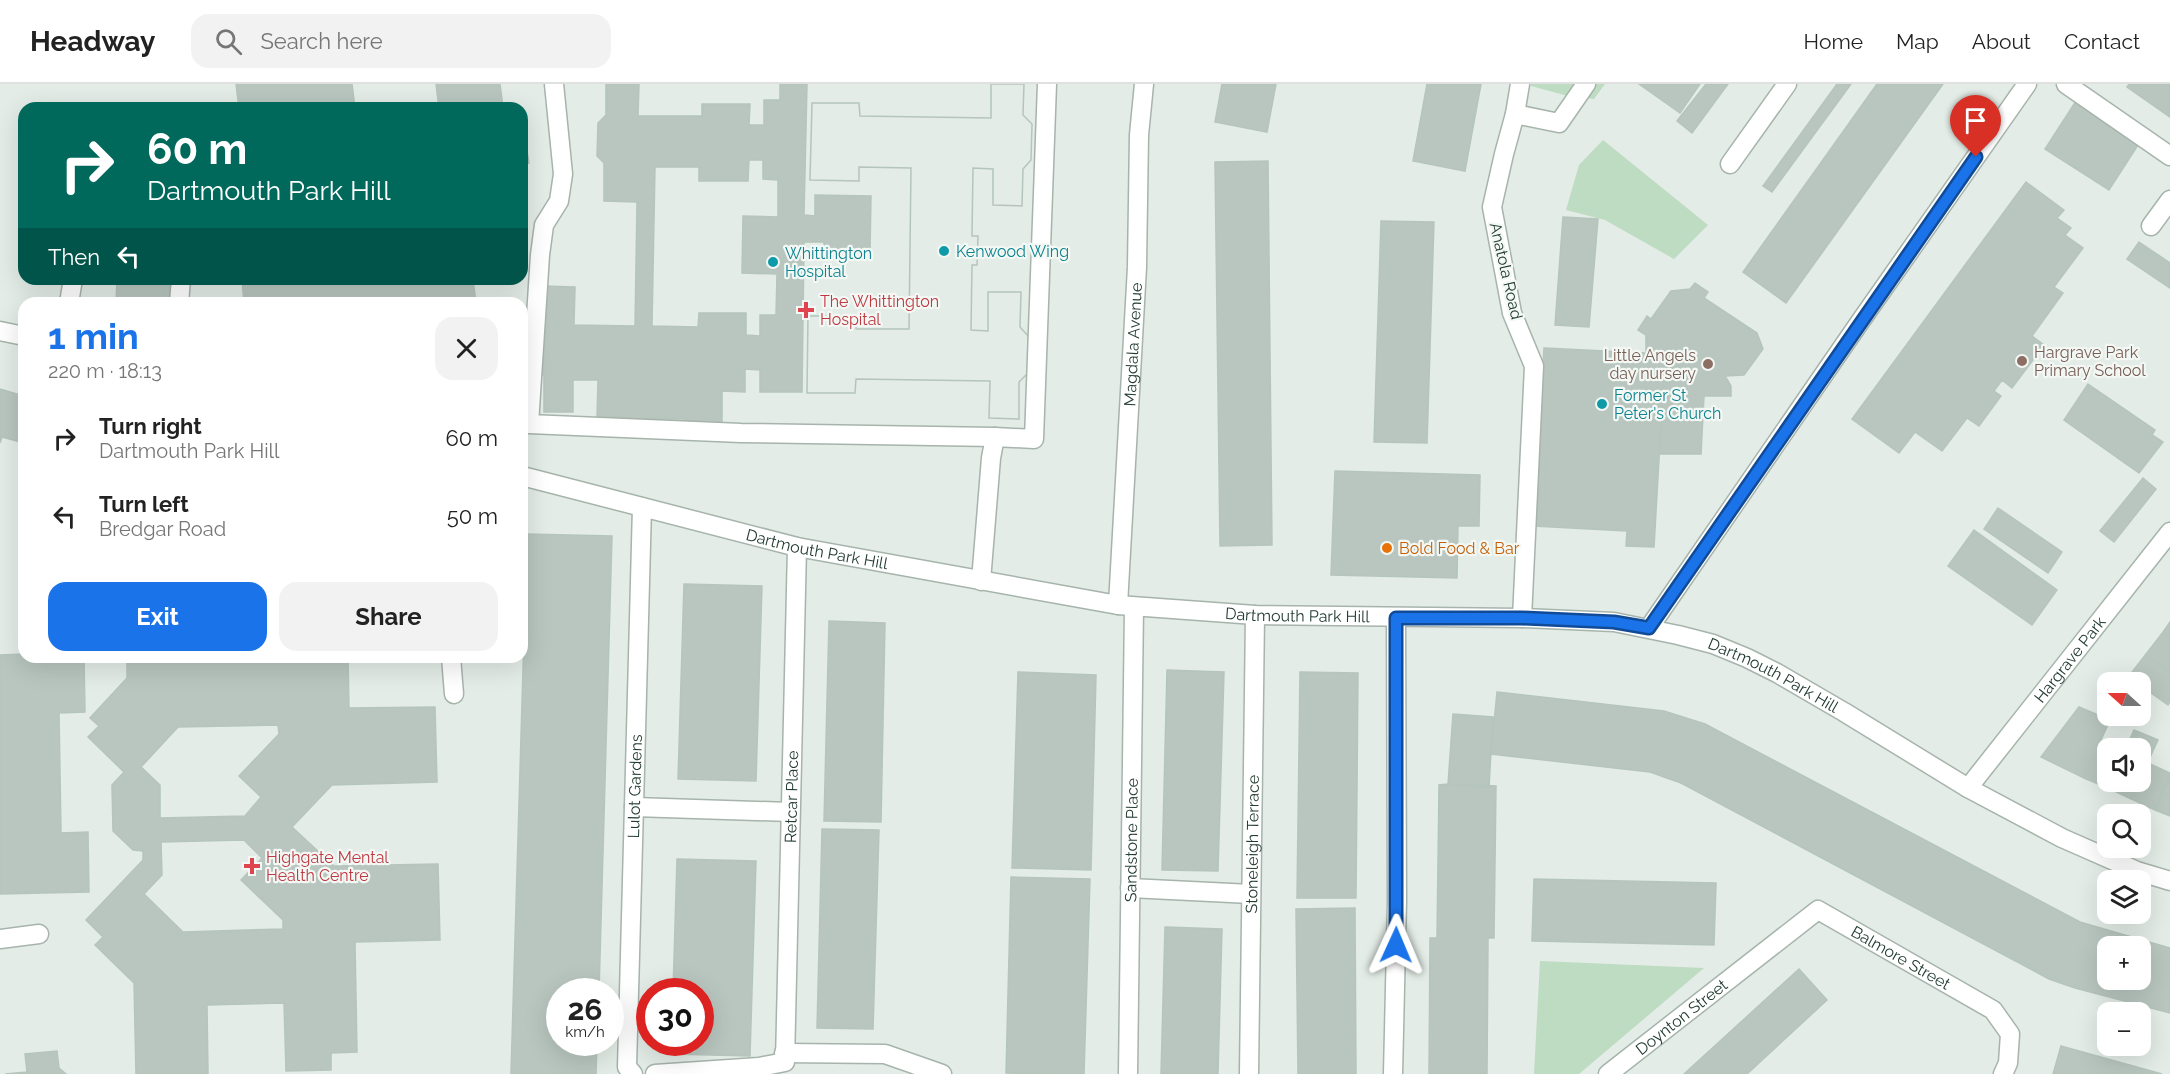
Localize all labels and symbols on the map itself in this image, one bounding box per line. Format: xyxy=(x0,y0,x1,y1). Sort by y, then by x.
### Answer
pin xyxy=(1950,95,2001,157)
street label: Anatola Road xyxy=(1486,221,1526,321)
place label: Kenwood Wing xyxy=(956,242,1069,261)
place label: Whittington Hospital xyxy=(785,244,872,281)
marker: Kenwood Wing xyxy=(937,244,951,258)
marker: Whittington Hospital xyxy=(766,255,780,269)
street label: Magdala Avenue xyxy=(1120,282,1146,407)
place label: The Whittington Hospital xyxy=(820,292,939,329)
marker: The Whittington Hospital xyxy=(797,301,815,319)
place label: Hargrave Park Primary School xyxy=(2034,343,2146,380)
place label: Little Angels day nursery xyxy=(1604,346,1696,383)
marker: Hargrave Park Primary School xyxy=(2015,354,2029,368)
marker: Little Angels day nursery xyxy=(1701,357,1715,371)
place label: Former St Peter's Church xyxy=(1614,386,1721,423)
marker: Former St Peter's Church xyxy=(1595,397,1609,411)
street label: Dartmouth Park Hill xyxy=(744,525,890,573)
place label: Bold Food & Bar xyxy=(1399,539,1520,558)
marker: Bold Food & Bar xyxy=(1380,541,1394,555)
street label: Dartmouth Park Hill xyxy=(1225,603,1370,626)
street label: Hargrave Park xyxy=(2030,612,2110,706)
street label: Dartmouth Park Hill xyxy=(1705,634,1843,717)
north arrow xyxy=(2097,672,2151,726)
street label: Lulot Gardens xyxy=(624,734,645,839)
street label: Retcar Place xyxy=(781,750,802,843)
street label: Stoneleigh Terrace xyxy=(1242,775,1262,913)
street label: Sandstone Place xyxy=(1121,778,1141,902)
place label: Highgate Mental Health Centre xyxy=(266,848,389,885)
marker: Highgate Mental Health Centre xyxy=(243,857,261,875)
position arrow xyxy=(1364,913,1428,977)
street label: Balmore Street xyxy=(1848,922,1955,994)
street label: Doynton Street xyxy=(1632,975,1731,1058)
speed limit sign: 30 xyxy=(636,978,714,1056)

